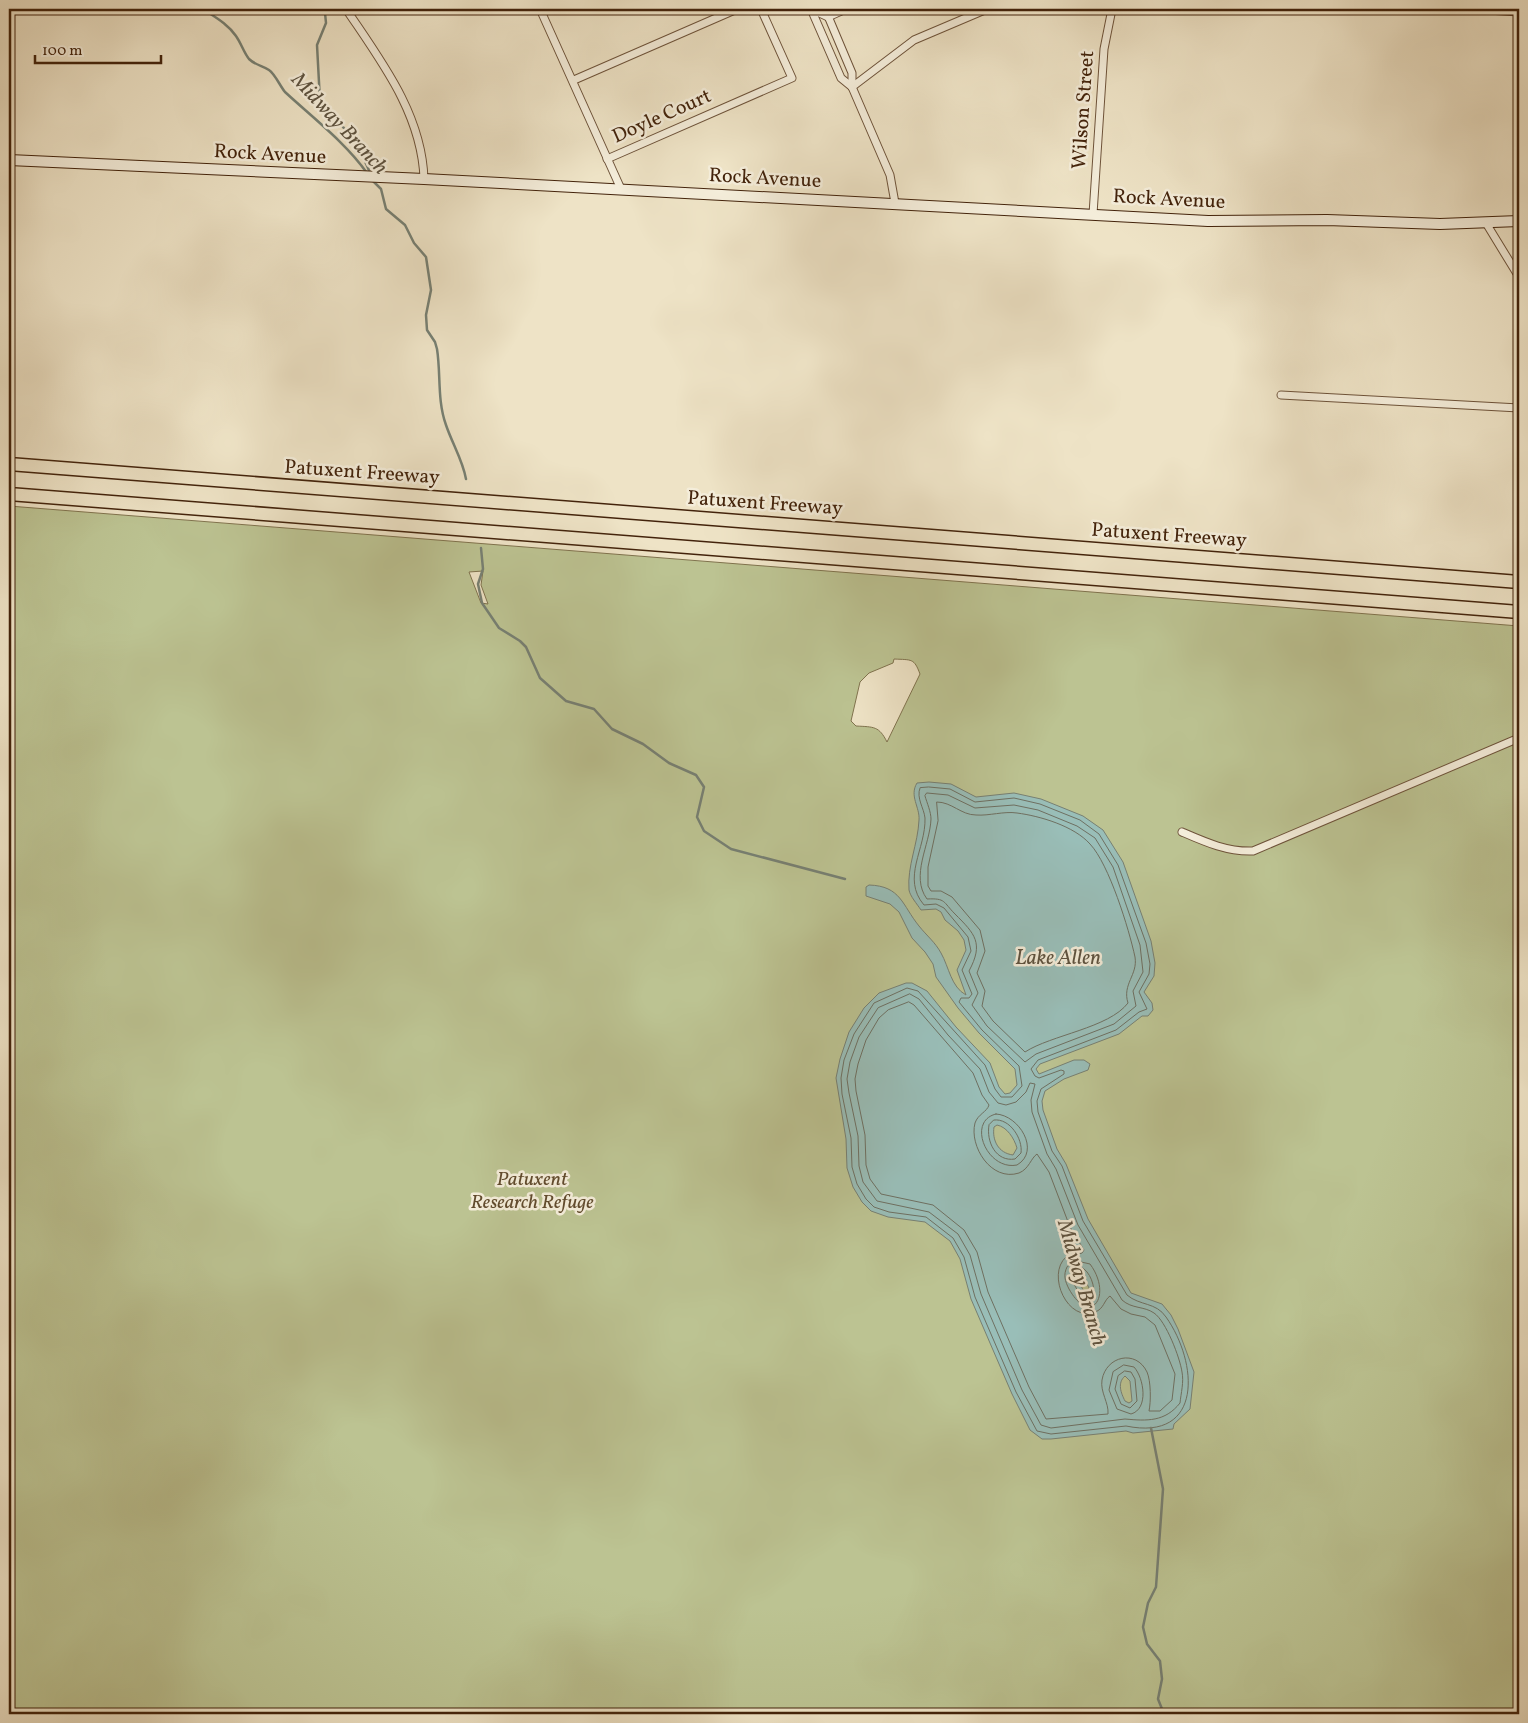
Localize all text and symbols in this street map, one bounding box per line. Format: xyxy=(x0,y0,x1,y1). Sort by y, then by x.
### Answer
scale bar xyxy=(35,32,161,64)
text: 100 m xyxy=(42,41,82,62)
street label: Wilson Street xyxy=(1066,50,1102,170)
water label: Midway Branch xyxy=(283,66,394,181)
street label: Doyle Court xyxy=(608,83,716,151)
street label: Rock Avenue xyxy=(213,138,327,172)
street label: Rock Avenue xyxy=(708,162,822,196)
street label: Rock Avenue xyxy=(1112,183,1226,217)
street label: Patuxent Freeway xyxy=(283,454,441,492)
street label: Patuxent Freeway xyxy=(686,485,844,523)
street label: Patuxent Freeway xyxy=(1090,517,1248,555)
water label: Lake Allen xyxy=(1015,944,1101,973)
park label: Patuxent Research Refuge xyxy=(470,1166,594,1217)
water label: Midway Branch xyxy=(1049,1216,1113,1349)

